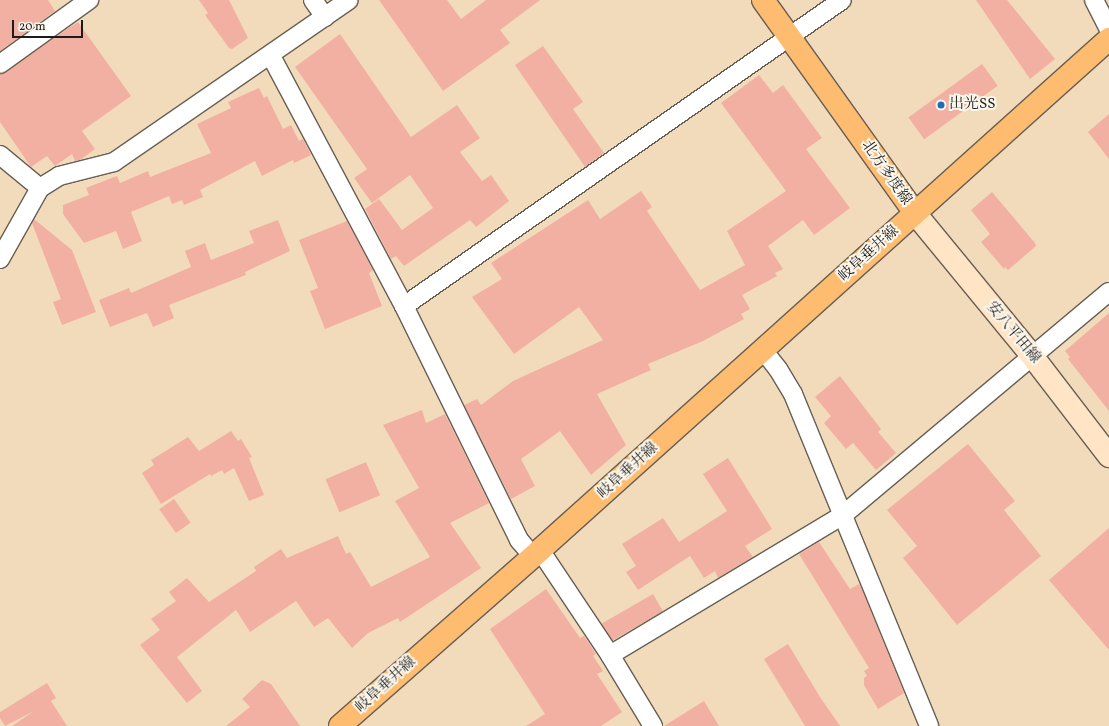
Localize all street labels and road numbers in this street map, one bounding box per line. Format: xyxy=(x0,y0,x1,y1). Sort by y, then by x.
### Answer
street label: 北方多度線 xyxy=(857,137,915,209)
street label: 岐阜垂井線 xyxy=(835,222,903,286)
street label: 安八平田線 xyxy=(982,298,1044,368)
street label: 岐阜垂井線 xyxy=(594,439,662,503)
street label: 岐阜垂井線 xyxy=(352,653,420,717)

